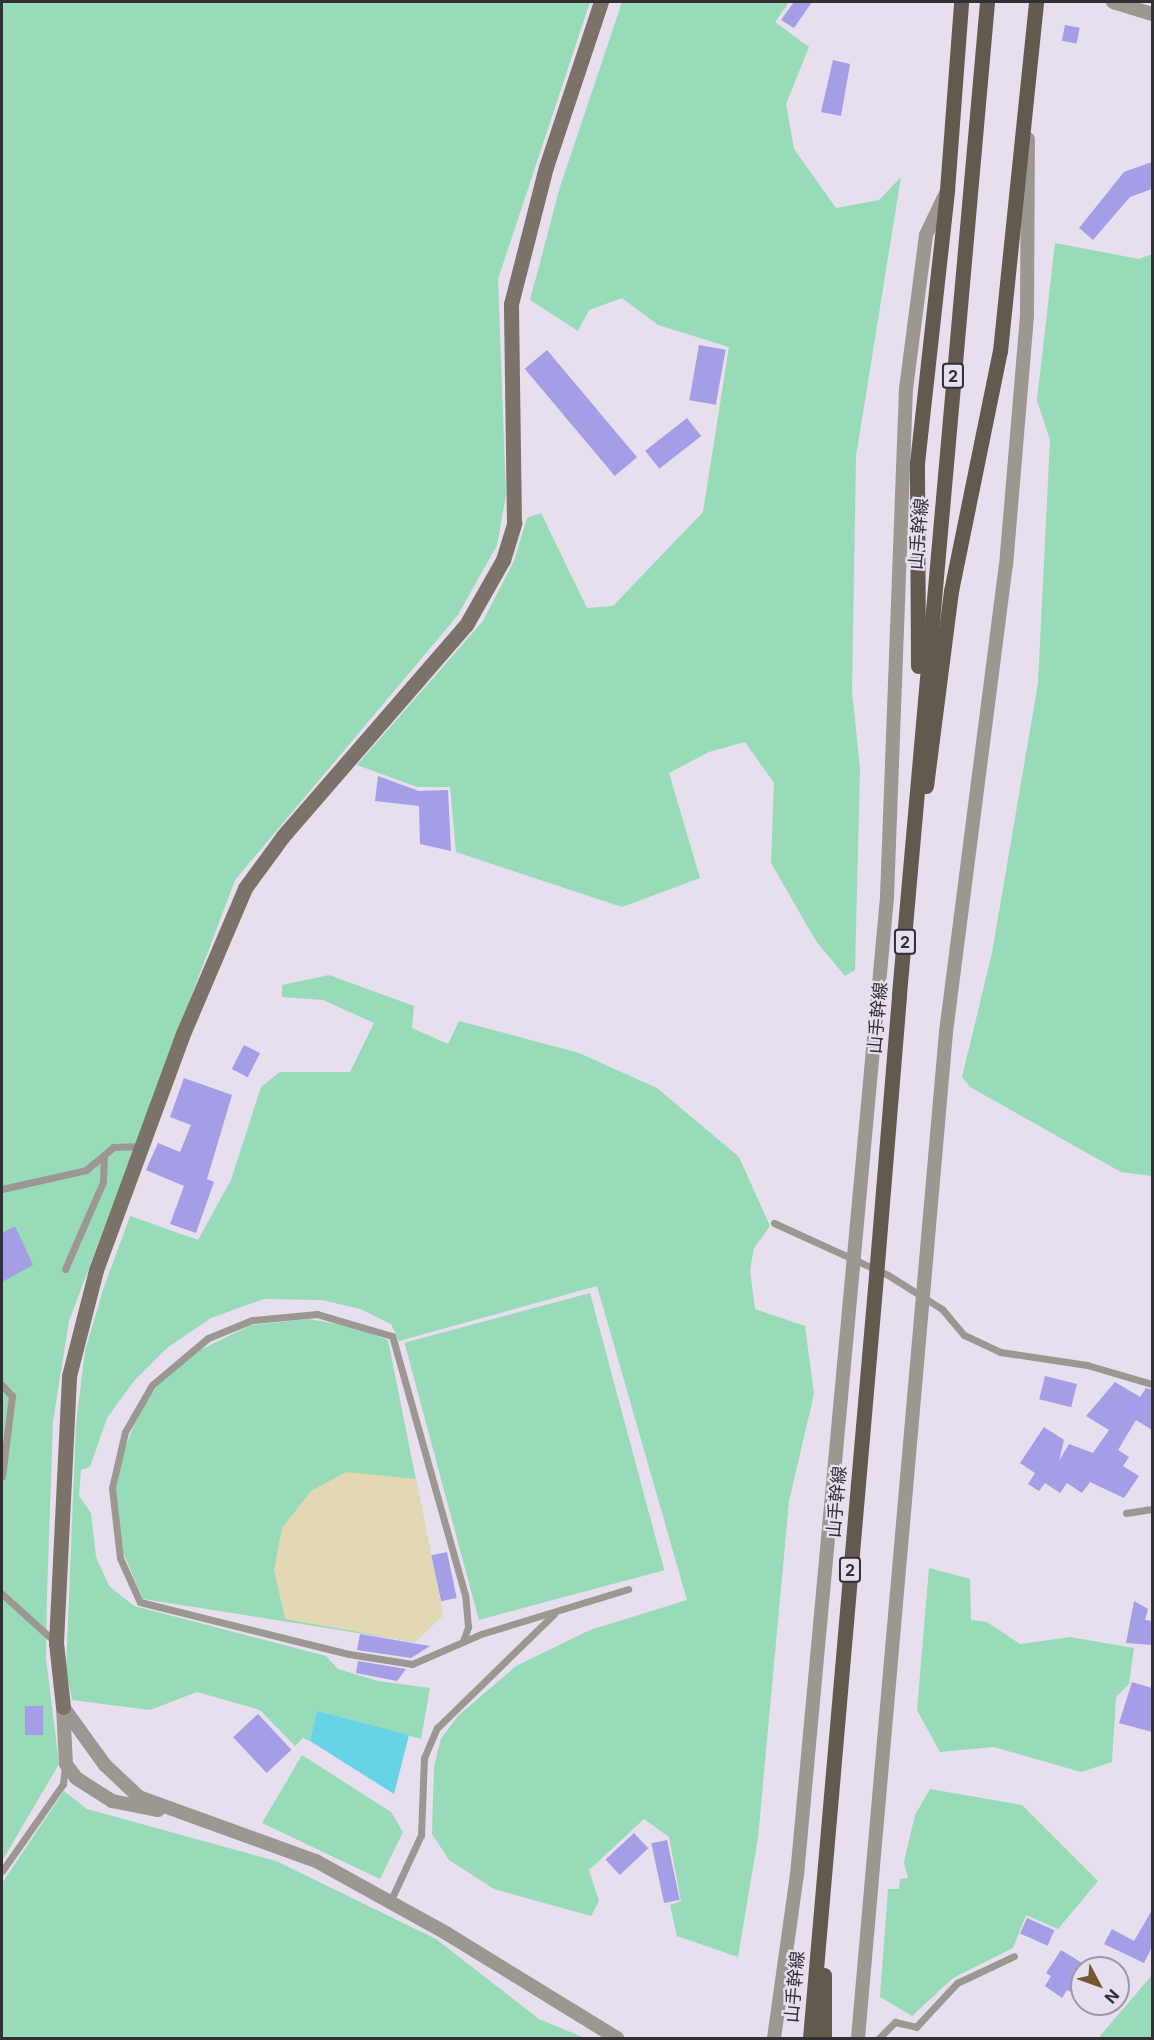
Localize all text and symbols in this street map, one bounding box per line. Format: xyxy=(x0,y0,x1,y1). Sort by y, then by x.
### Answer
road number: 2 xyxy=(941,363,965,389)
street label: 山手幹線 xyxy=(905,497,933,571)
road number: 2 xyxy=(893,929,917,955)
street label: 山手幹線 xyxy=(864,981,892,1055)
street label: 山手幹線 xyxy=(823,1465,851,1539)
road number: 2 xyxy=(838,1557,862,1583)
street label: 山手幹線 xyxy=(781,1950,809,2024)
north arrow xyxy=(1070,1956,1130,2016)
text: N xyxy=(1101,1985,1124,2008)

